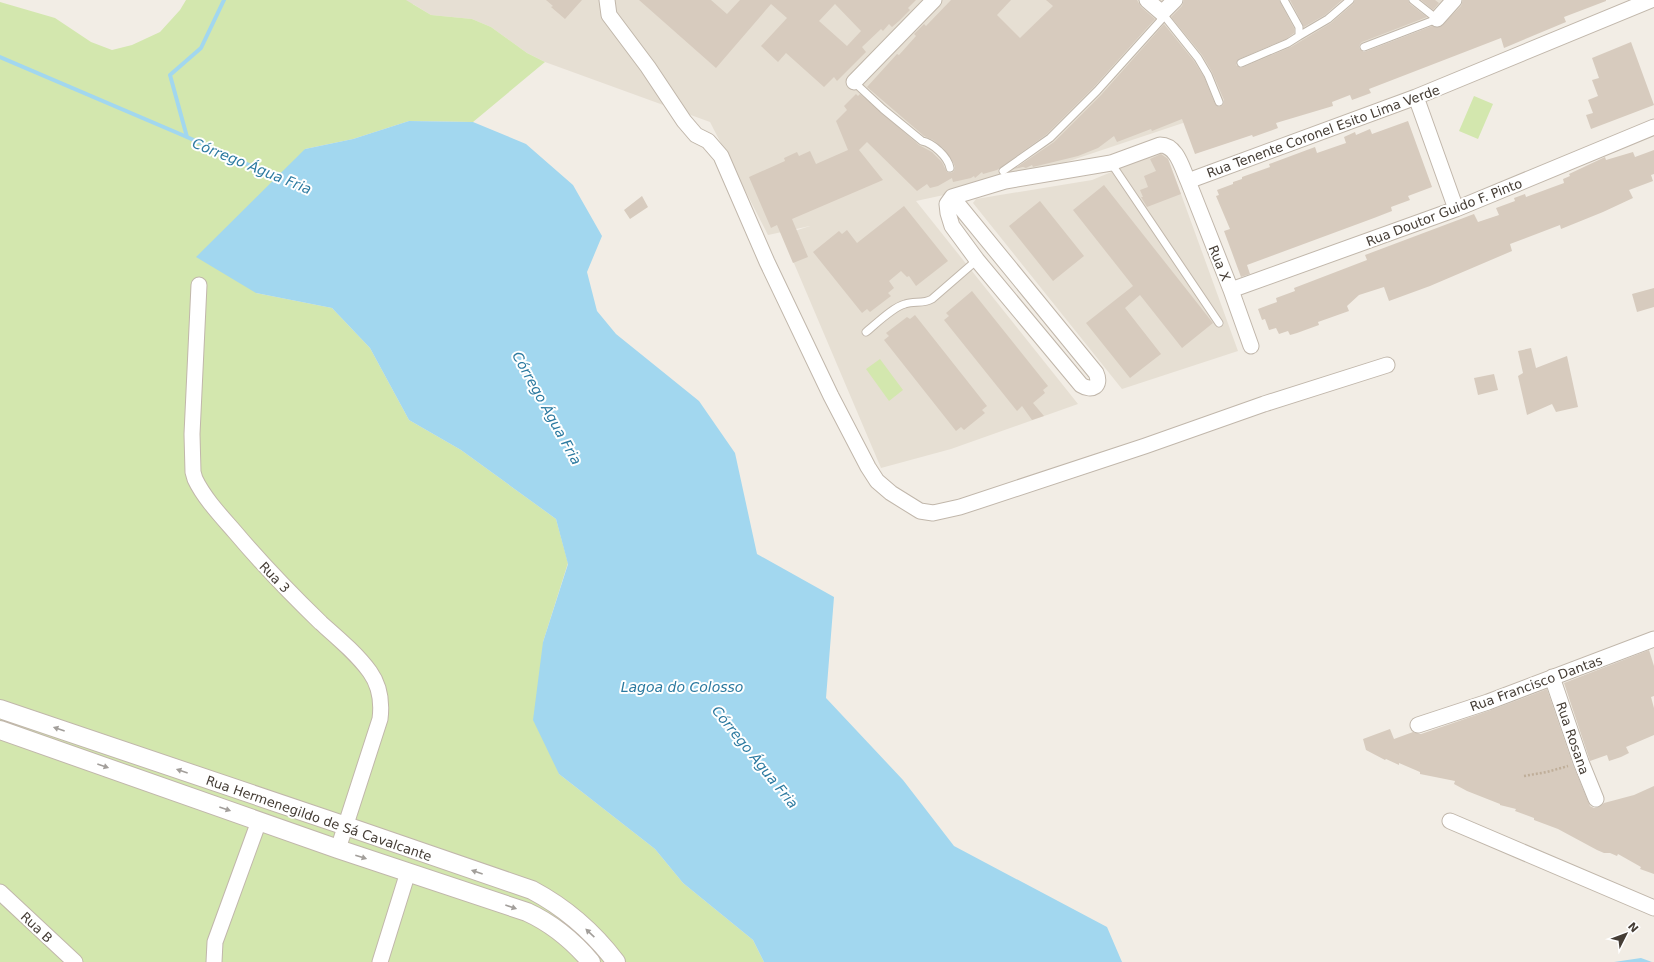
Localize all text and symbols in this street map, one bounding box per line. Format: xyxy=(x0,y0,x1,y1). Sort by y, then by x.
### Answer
street label: Rua Tenente Coronel Esito Lima Verde xyxy=(1205,82,1442,181)
water label: Córrego Água Fria xyxy=(190,135,314,197)
street label: Rua Doutor Guido F. Pinto xyxy=(1364,176,1524,249)
street label: Rua X xyxy=(1206,243,1234,284)
water label: Córrego Água Fria xyxy=(509,349,585,467)
street label: Rua 3 xyxy=(256,559,293,596)
street label: Rua Francisco Dantas xyxy=(1468,652,1605,714)
water label: Lagoa do Colosso xyxy=(621,679,743,695)
street label: Rua Rosana xyxy=(1553,700,1592,777)
water label: Córrego Água Fria xyxy=(709,703,801,811)
one-way arrow xyxy=(53,726,65,732)
one-way arrow xyxy=(97,763,109,769)
one-way arrow xyxy=(176,767,188,773)
street label: Rua Hermenegildo de Sá Cavalcante xyxy=(204,773,434,864)
one-way arrow xyxy=(220,807,232,813)
one-way arrow xyxy=(356,854,368,860)
one-way arrow xyxy=(471,869,483,875)
one-way arrow xyxy=(505,904,517,910)
street label: Rua B xyxy=(18,909,56,946)
north arrow xyxy=(1606,914,1646,954)
text: N xyxy=(1625,920,1641,935)
one-way arrow xyxy=(585,928,595,938)

